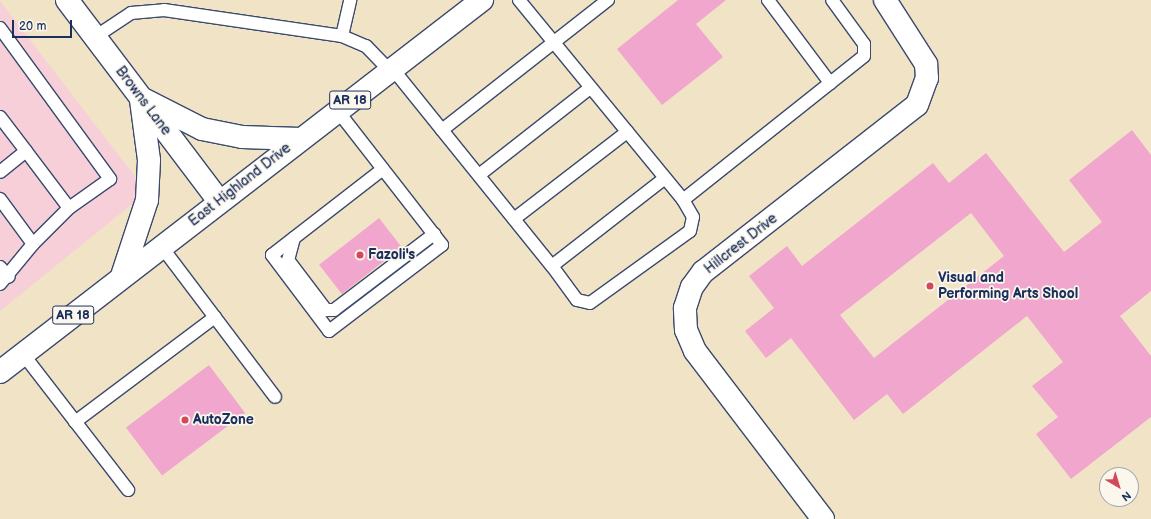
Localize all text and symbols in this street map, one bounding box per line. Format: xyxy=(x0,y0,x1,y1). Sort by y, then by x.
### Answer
scale bar xyxy=(14,12,74,38)
text: 20 m xyxy=(19,19,46,34)
street label: Browns Lane xyxy=(112,63,174,139)
road number: AR 18 xyxy=(329,89,371,111)
street label: East Highland Drive xyxy=(186,140,294,230)
street label: Hillcrest Drive xyxy=(701,210,781,278)
place label: Fazoli's xyxy=(368,247,415,263)
marker: Fazoli's xyxy=(355,250,365,260)
place label: Visual and Performing Arts Shool xyxy=(938,270,1078,302)
marker: Visual and Performing Arts Shool xyxy=(925,281,935,291)
road number: AR 18 xyxy=(52,304,94,326)
place label: AutoZone xyxy=(193,412,254,428)
marker: AutoZone xyxy=(180,415,190,425)
north arrow xyxy=(1099,467,1139,507)
text: N xyxy=(1119,488,1133,504)

